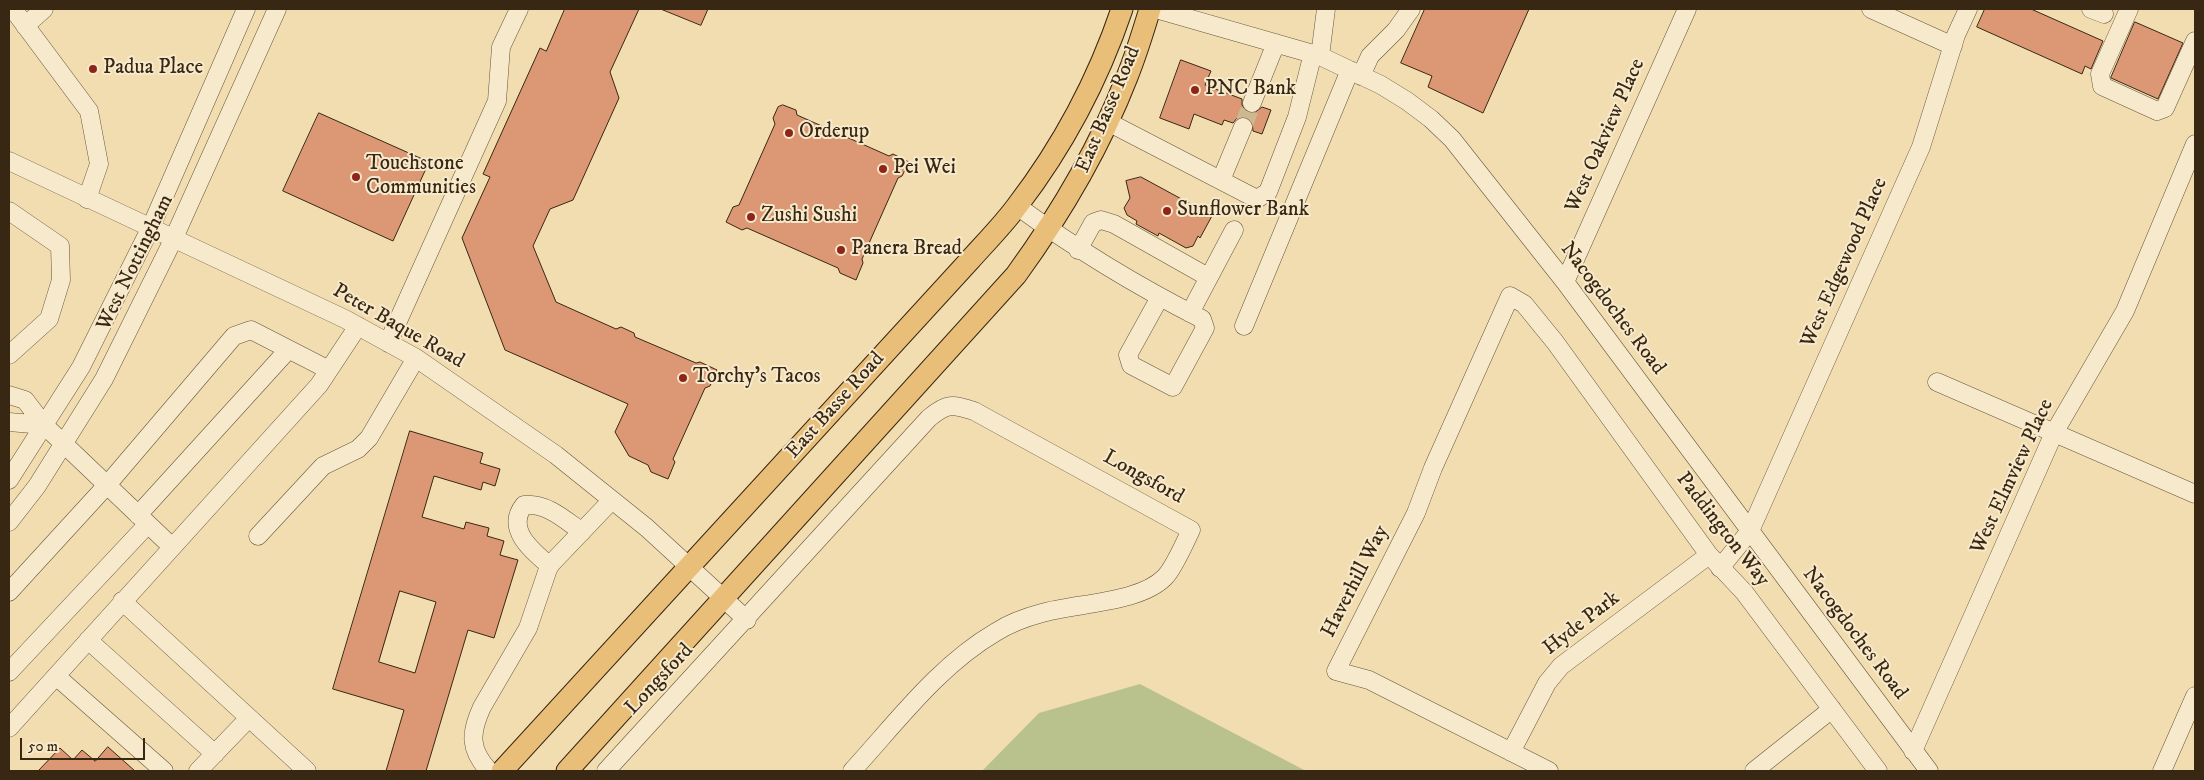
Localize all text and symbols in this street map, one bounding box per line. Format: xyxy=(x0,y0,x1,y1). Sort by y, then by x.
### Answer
street label: East Basse Road xyxy=(1071,43,1147,177)
street label: West Oakview Place xyxy=(1561,55,1651,217)
place label: Padua Place xyxy=(103,56,203,82)
marker: Padua Place xyxy=(87,63,99,75)
place label: PNC Bank xyxy=(1205,77,1296,103)
marker: PNC Bank xyxy=(1189,84,1201,96)
place label: Orderup xyxy=(799,120,869,146)
marker: Orderup xyxy=(783,127,795,139)
place label: Touchstone Communities xyxy=(366,152,476,202)
place label: Pei Wei xyxy=(893,156,956,182)
marker: Pei Wei xyxy=(877,163,889,175)
marker: Touchstone Communities xyxy=(350,171,362,183)
street label: West Edgewood Place xyxy=(1796,174,1894,352)
street label: West Nottingham xyxy=(92,191,180,335)
place label: Sunflower Bank xyxy=(1177,198,1309,224)
place label: Zushi Sushi xyxy=(761,204,857,230)
marker: Sunflower Bank xyxy=(1161,205,1173,217)
marker: Zushi Sushi xyxy=(745,211,757,223)
place label: Panera Bread xyxy=(851,237,962,263)
street label: Nacogdoches Road xyxy=(1554,238,1670,380)
marker: Panera Bread xyxy=(835,244,847,256)
street label: Peter Baque Road xyxy=(328,279,468,375)
street label: East Basse Road xyxy=(781,347,891,465)
place label: Torchy's Tacos xyxy=(693,365,820,391)
marker: Torchy's Tacos xyxy=(677,372,689,384)
street label: West Elmview Place xyxy=(1966,395,2060,559)
street label: Longsford xyxy=(1098,446,1188,510)
street label: Paddington Way xyxy=(1670,468,1774,592)
street label: Haverhill Way xyxy=(1317,522,1395,642)
street label: Nacogdoches Road xyxy=(1796,563,1912,705)
street label: Hyde Park xyxy=(1539,586,1625,662)
street label: Longsford xyxy=(621,639,699,721)
scale bar xyxy=(22,728,148,760)
text: 50 m xyxy=(28,737,58,756)

